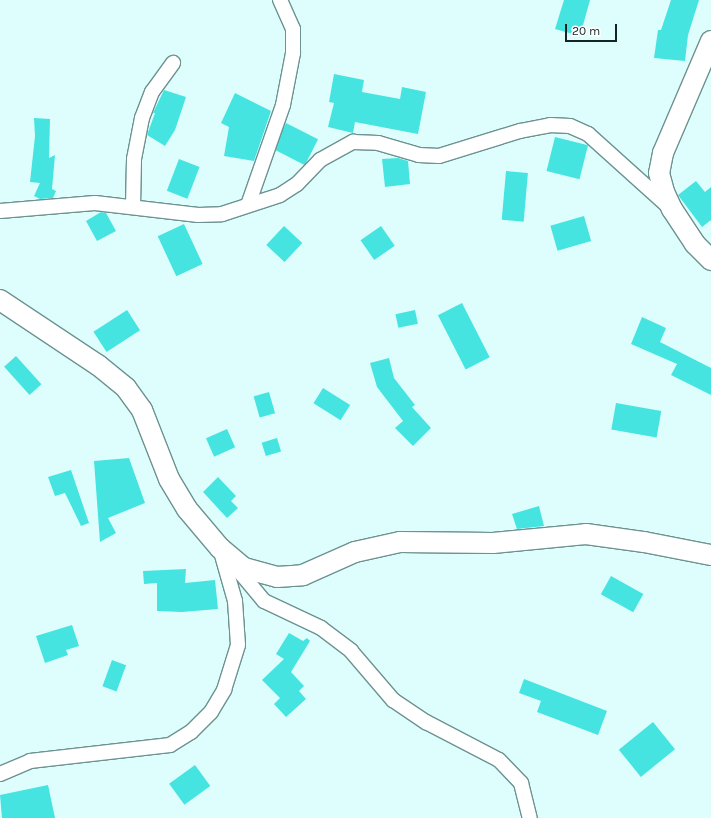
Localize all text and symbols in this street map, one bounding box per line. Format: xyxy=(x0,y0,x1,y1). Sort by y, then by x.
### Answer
scale bar xyxy=(567,16,619,42)
text: 20 m xyxy=(572,24,600,38)

